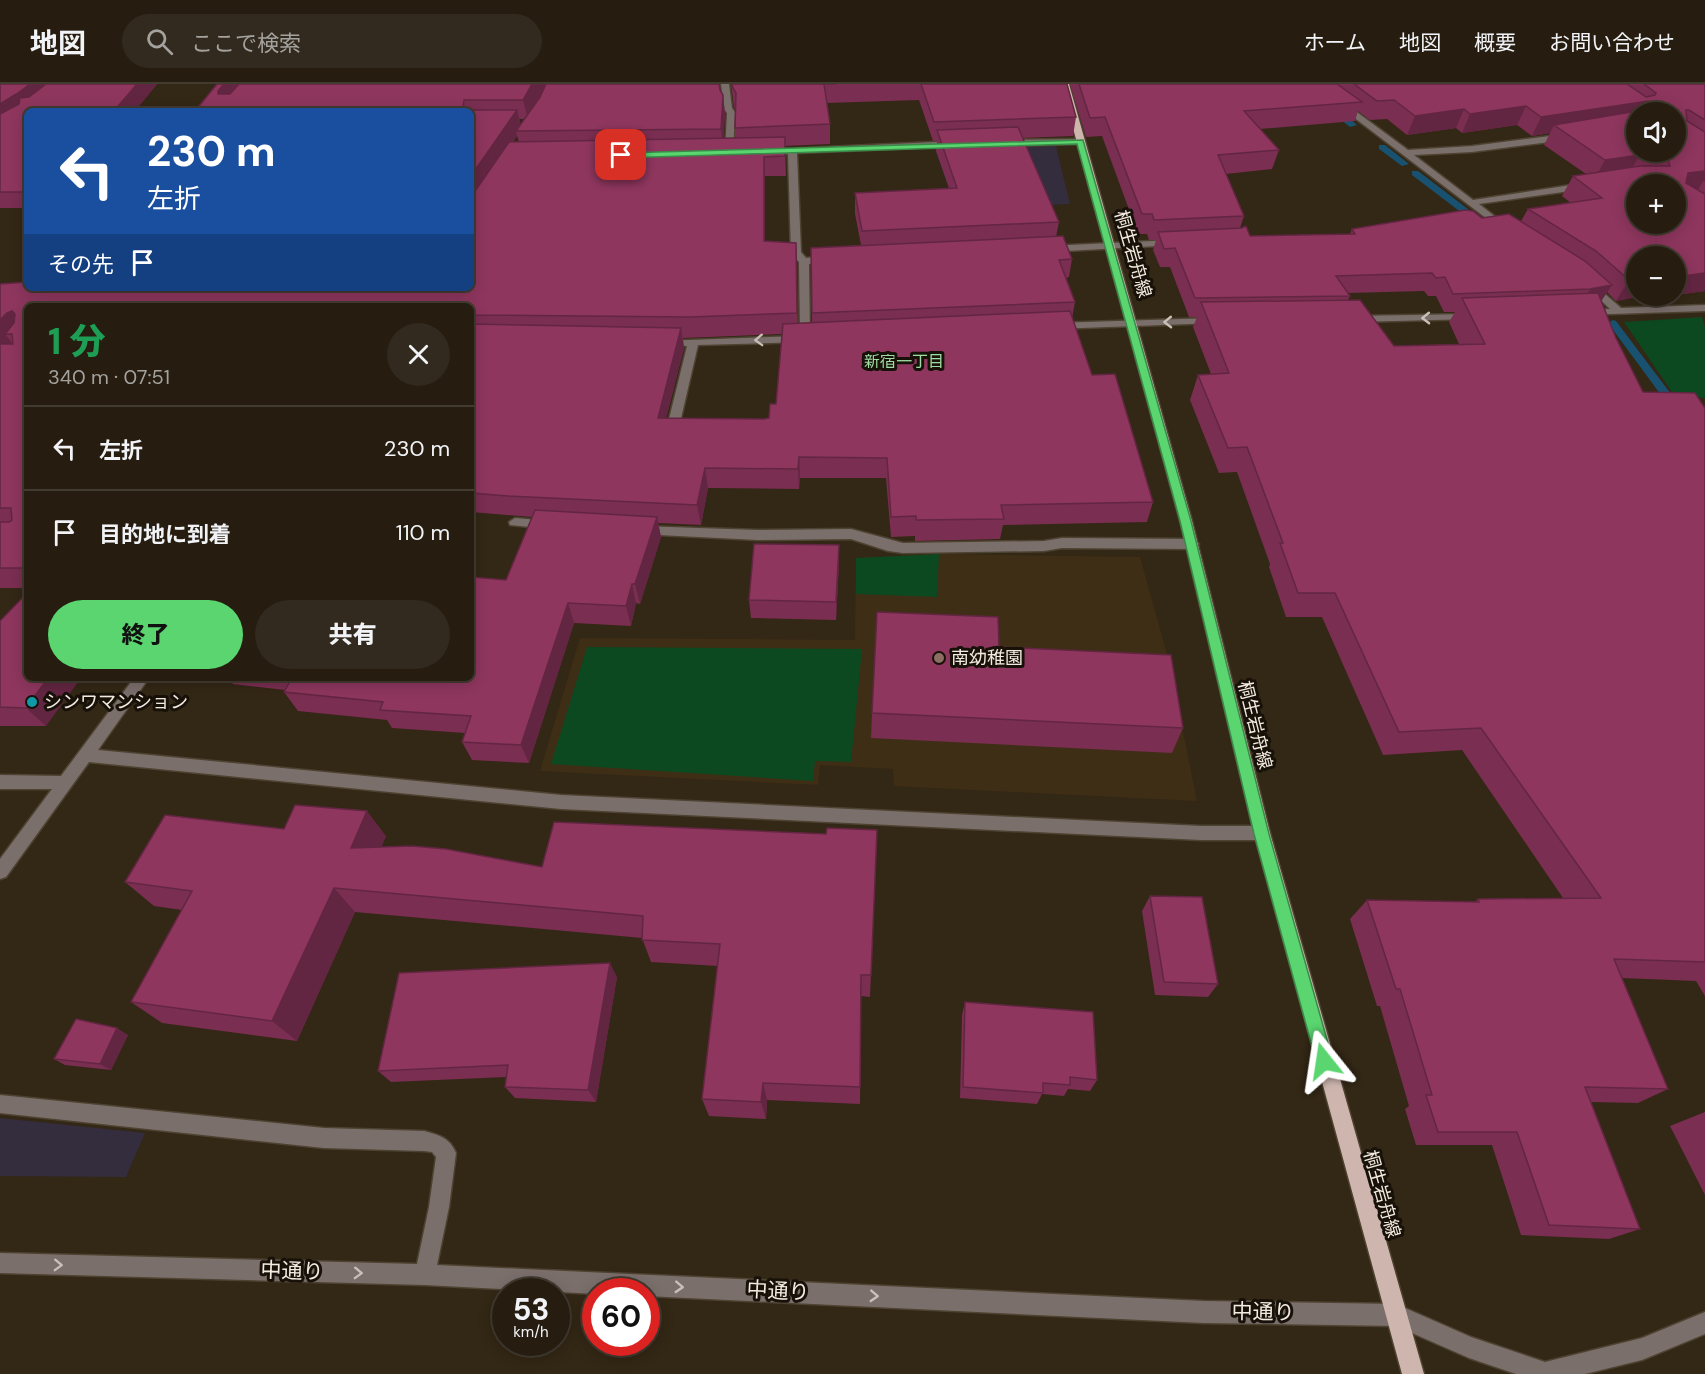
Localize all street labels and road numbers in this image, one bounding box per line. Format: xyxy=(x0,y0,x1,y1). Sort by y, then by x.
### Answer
street label: 桐生岩舟線 xyxy=(1109,207,1157,301)
street label: 桐生岩舟線 xyxy=(1232,678,1278,772)
street label: 桐生岩舟線 xyxy=(1358,1147,1406,1241)
street label: 中通り xyxy=(260,1256,324,1286)
street label: 中通り xyxy=(746,1275,810,1307)
street label: 中通り xyxy=(1231,1297,1295,1327)

